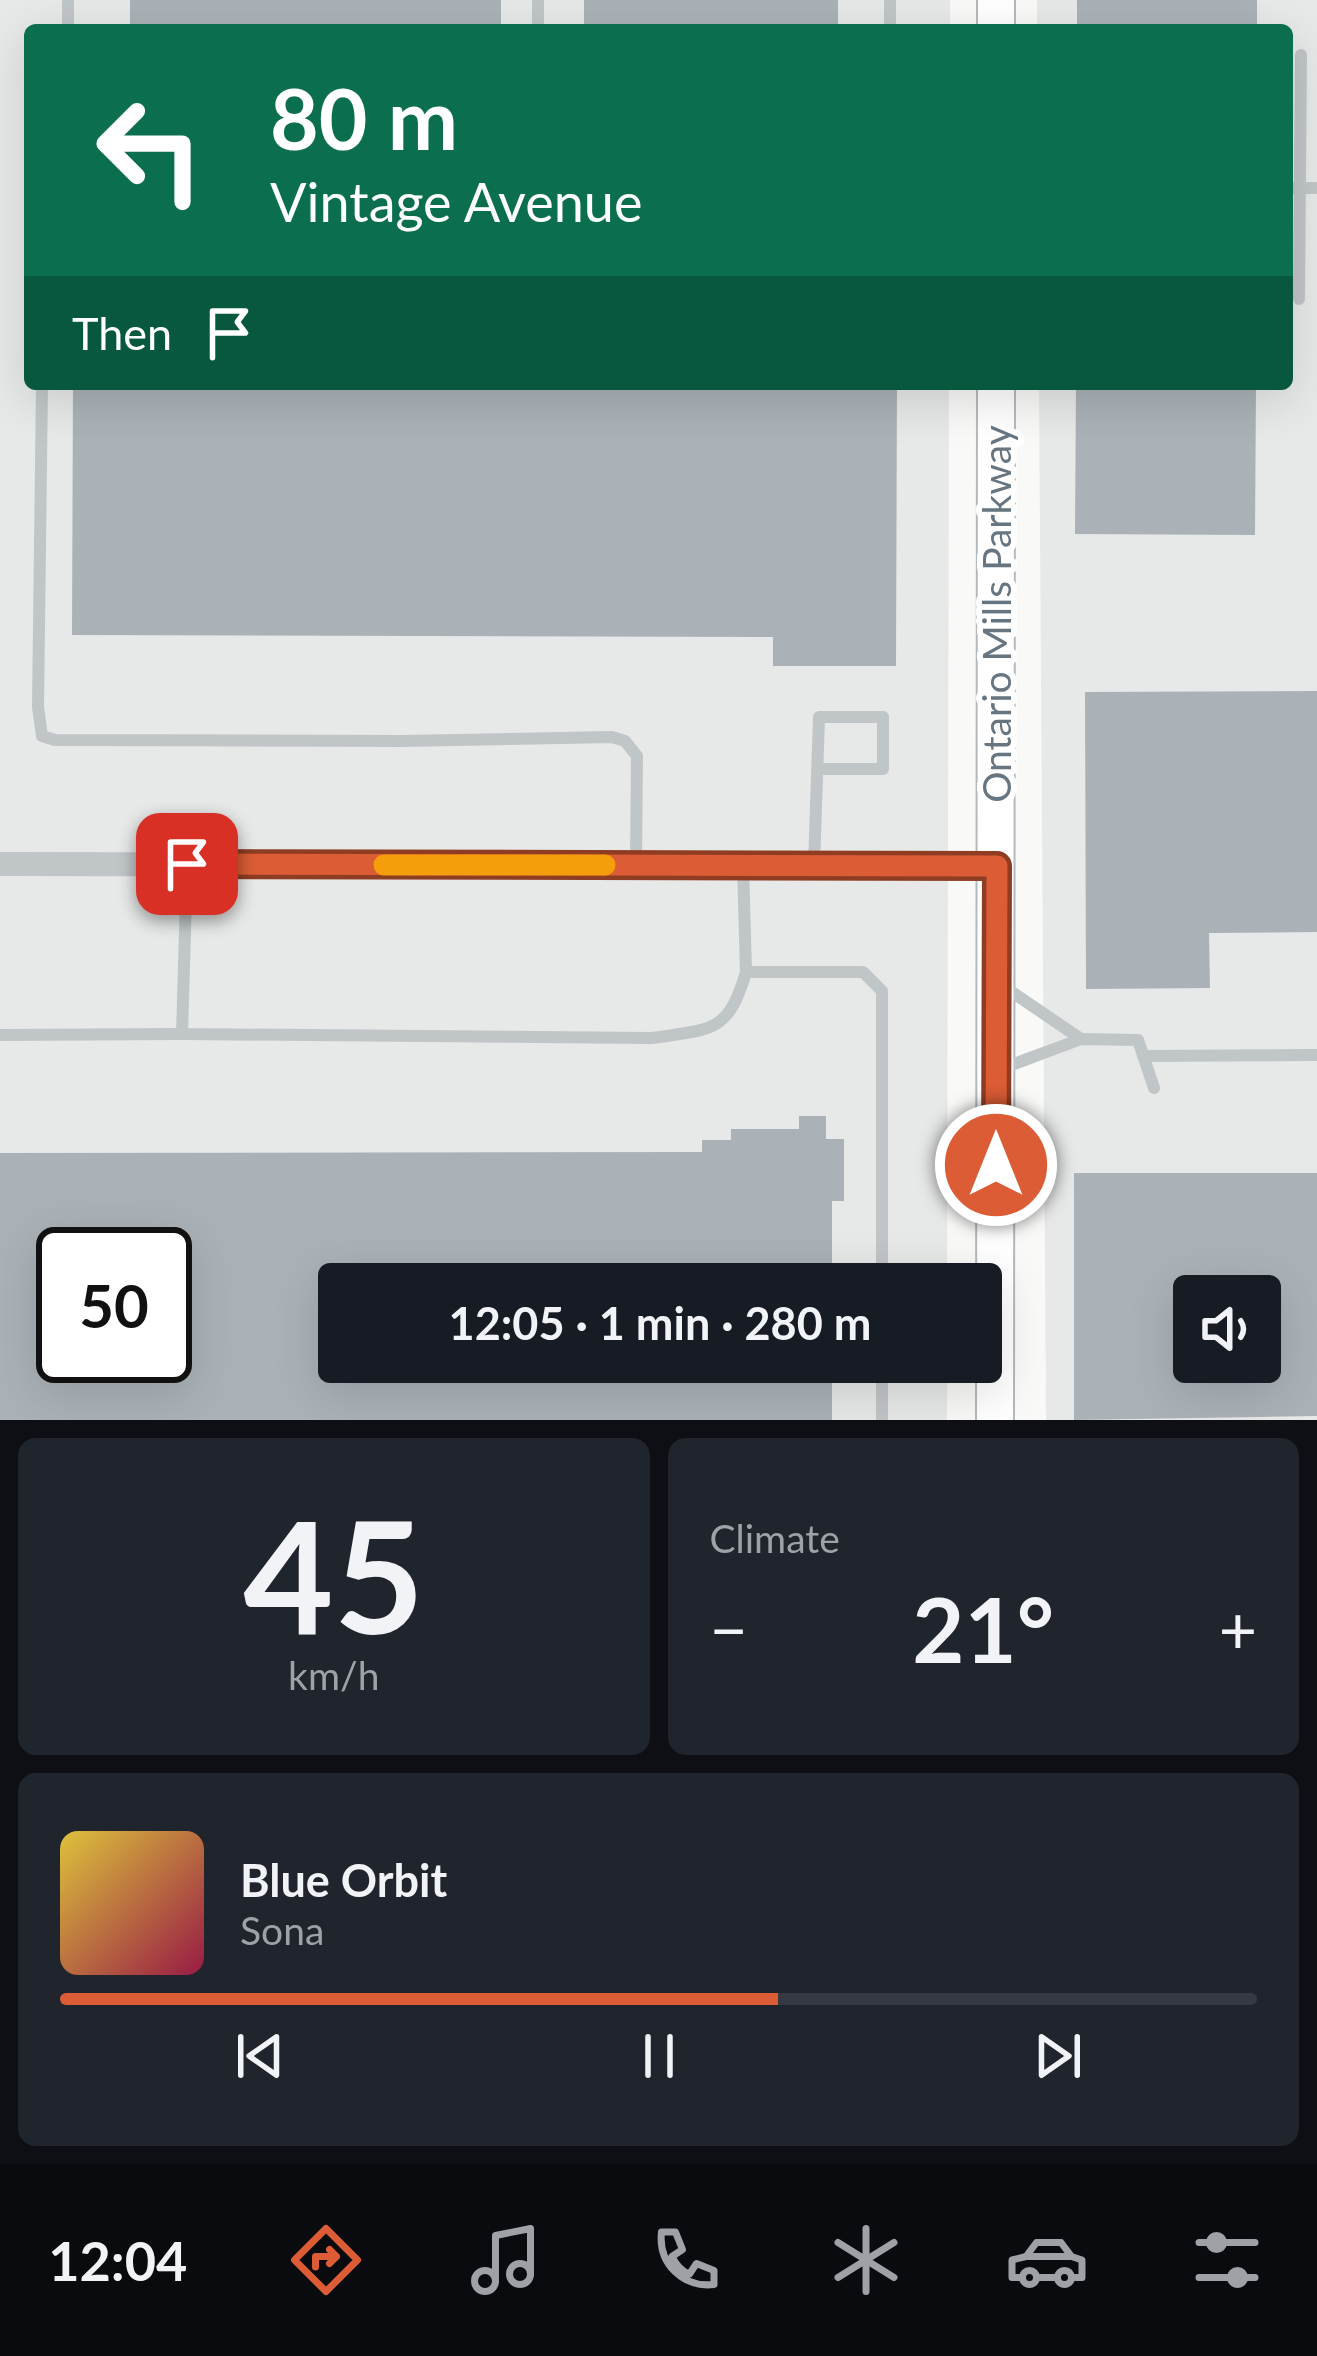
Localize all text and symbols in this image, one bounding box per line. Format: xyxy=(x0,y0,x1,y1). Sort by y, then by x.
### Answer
text: 80 m xyxy=(270,67,458,168)
icon: left xyxy=(72,72,228,228)
text: Vintage Avenue xyxy=(270,169,642,234)
icon: arrive xyxy=(196,300,262,366)
text: Then xyxy=(72,306,172,360)
street label: Ontario Mills Parkway xyxy=(973,425,1019,803)
pin xyxy=(136,813,238,915)
icon: arrive xyxy=(154,831,220,897)
position arrow xyxy=(933,1102,1059,1228)
speed limit sign: 50 xyxy=(36,1227,192,1383)
map controls xyxy=(1173,1275,1281,1383)
button: sound xyxy=(1173,1275,1281,1383)
text: 12:05 · 1 min · 280 m xyxy=(449,1296,871,1350)
text: 45 xyxy=(243,1480,424,1667)
text: Climate xyxy=(710,1515,840,1561)
text: 21° xyxy=(912,1574,1054,1682)
text: − xyxy=(710,1589,748,1668)
text: + xyxy=(1219,1589,1257,1668)
text: km/h xyxy=(288,1652,379,1698)
text: Blue Orbit xyxy=(240,1853,447,1907)
text: Sona xyxy=(240,1907,324,1953)
icon: previous xyxy=(227,2023,293,2089)
icon: pause xyxy=(626,2023,692,2089)
icon: next xyxy=(1025,2023,1091,2089)
icon: directions xyxy=(284,2218,368,2302)
icon: music xyxy=(464,2218,548,2302)
icon: phone xyxy=(644,2218,728,2302)
icon: climate xyxy=(824,2218,908,2302)
icon: car xyxy=(1005,2218,1089,2302)
icon: filters xyxy=(1185,2218,1269,2302)
text: 12:04 xyxy=(48,2228,187,2293)

